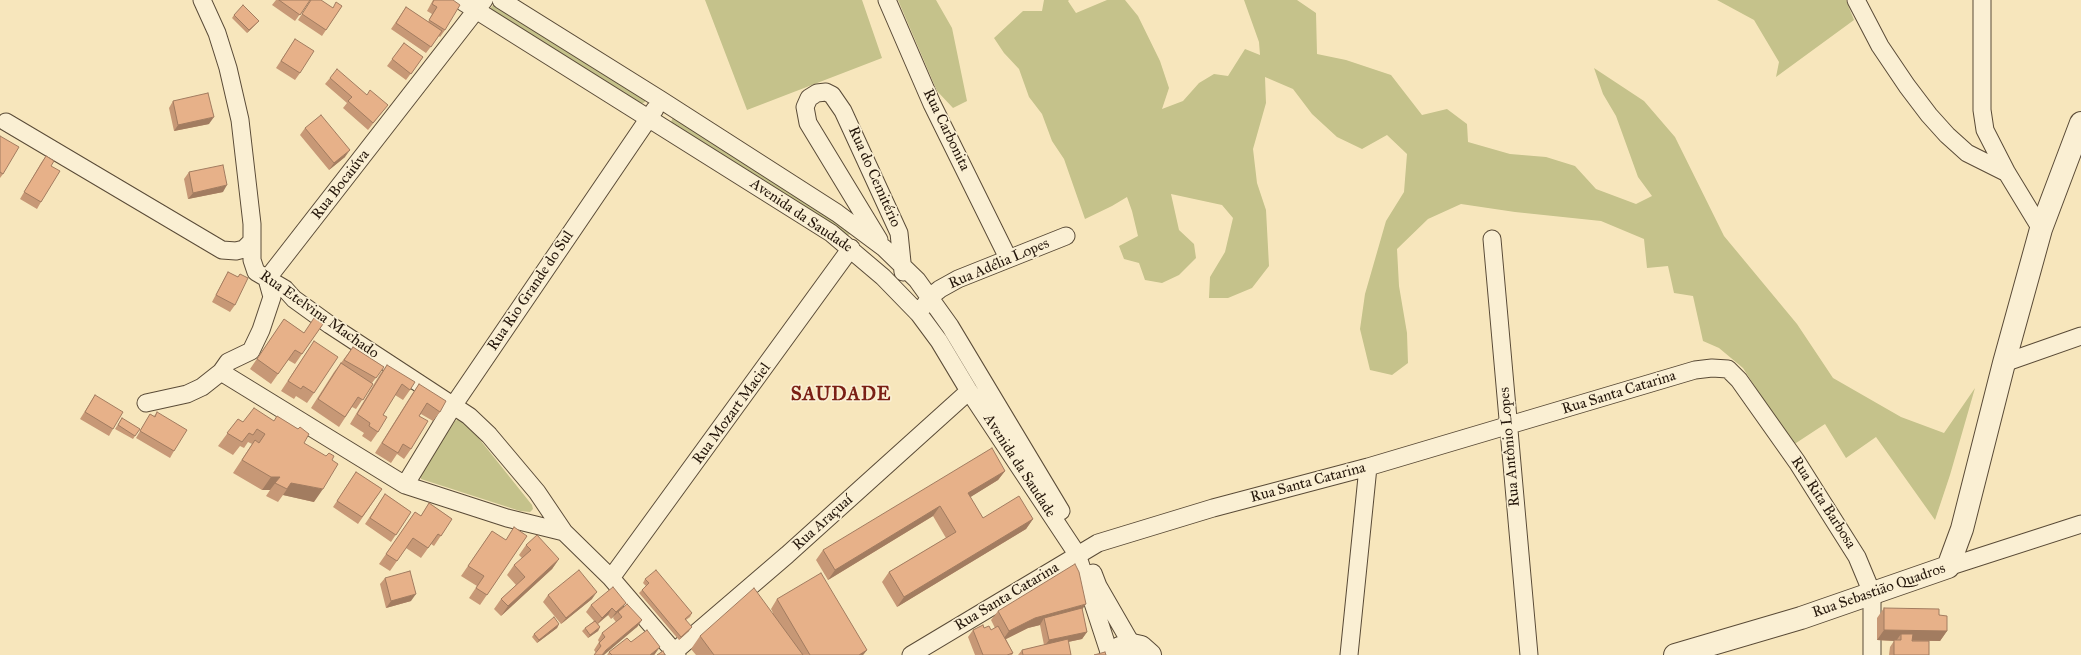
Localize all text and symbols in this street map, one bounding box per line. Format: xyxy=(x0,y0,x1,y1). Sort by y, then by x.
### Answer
street label: Rua Carbonita xyxy=(918,86,974,174)
street label: Rua do Cemitério xyxy=(844,124,904,230)
street label: Rua Bocaiúva xyxy=(308,146,374,224)
street label: Avenida da Saudade xyxy=(746,175,856,257)
street label: Rua Rio Grande do Sul xyxy=(484,228,578,354)
street label: Rua Adélia Lopes xyxy=(946,235,1052,293)
street label: Rua Etelvina Machado xyxy=(256,267,382,363)
street label: Rua Mozart Maciel xyxy=(689,360,775,468)
street label: Rua Santa Catarina xyxy=(1560,367,1678,419)
district label: SAUDADE xyxy=(791,384,891,406)
street label: Rua Antônio Lopes xyxy=(1496,386,1524,508)
street label: Avenida da Saudade xyxy=(979,411,1059,521)
street label: Rua Rita Barbosa xyxy=(1787,454,1859,552)
street label: Rua Santa Catarina xyxy=(1249,459,1367,507)
street label: Rua Araçuaí xyxy=(789,491,857,555)
street label: Rua Santa Catarina xyxy=(952,559,1062,635)
street label: Rua Sebastião Quadros xyxy=(1810,560,1948,622)

